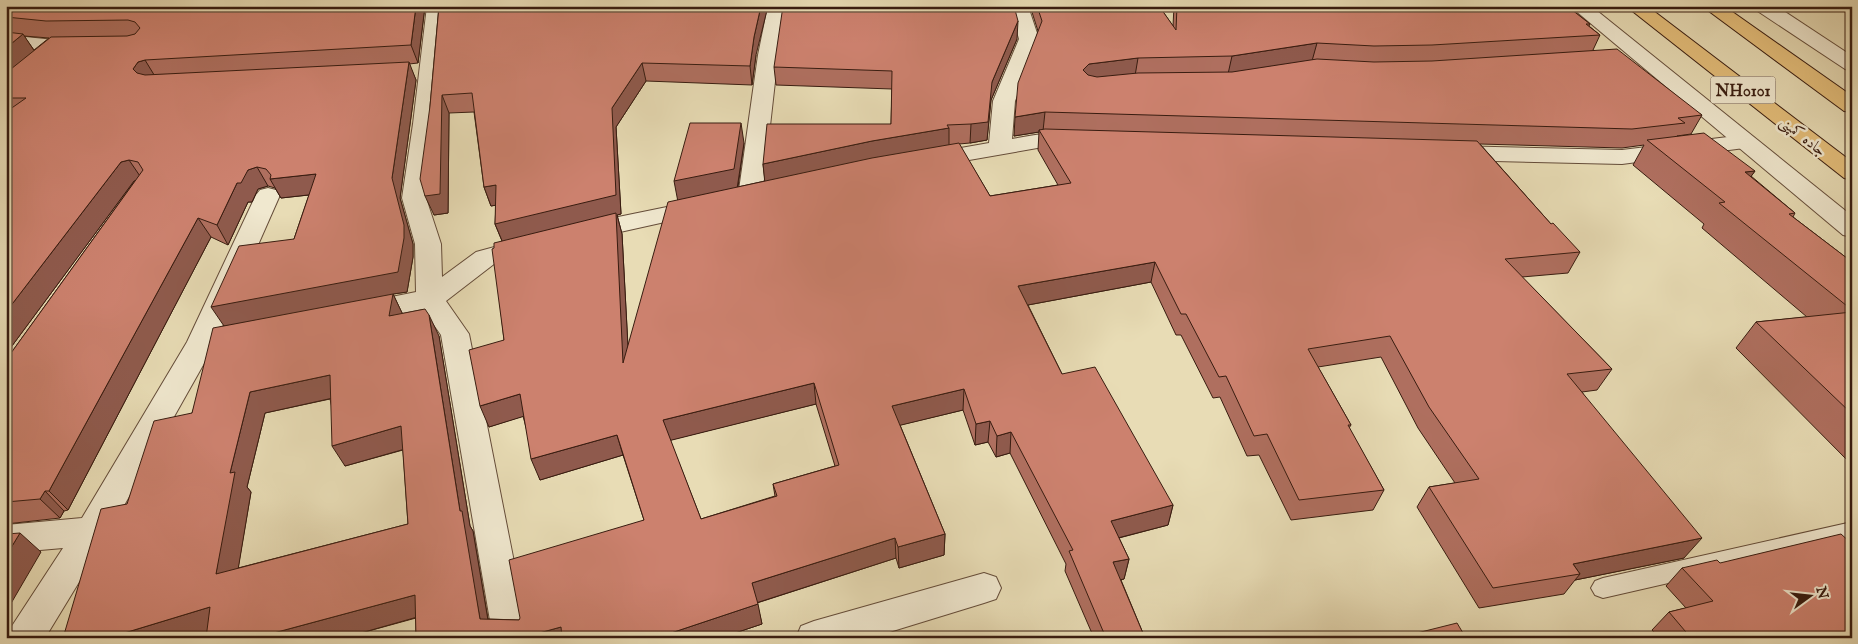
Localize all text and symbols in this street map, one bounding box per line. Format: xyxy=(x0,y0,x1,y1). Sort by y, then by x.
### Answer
road number: NH0101 xyxy=(1710,76,1776,104)
street label: جاده کمپنی xyxy=(1775,112,1830,161)
north arrow xyxy=(1786,572,1836,622)
text: N xyxy=(1811,584,1832,601)

